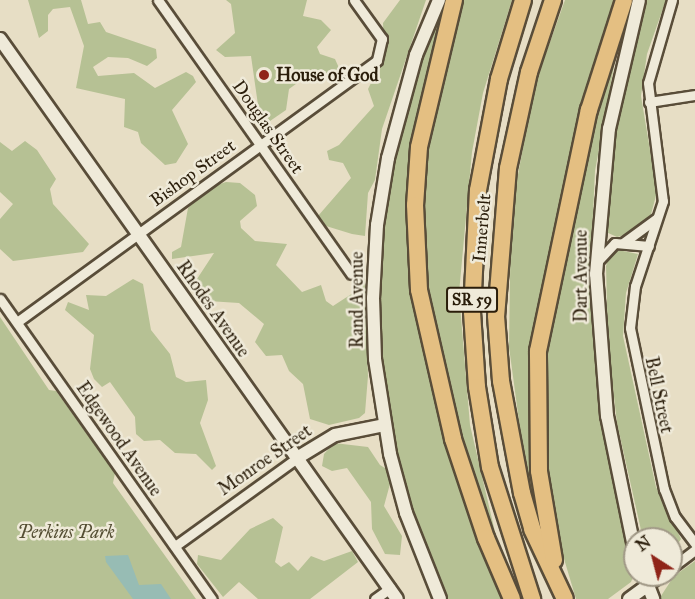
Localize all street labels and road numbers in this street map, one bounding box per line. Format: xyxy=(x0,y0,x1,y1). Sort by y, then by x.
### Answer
street label: Douglas Street xyxy=(228,76,308,178)
street label: Bishop Street xyxy=(146,135,240,211)
street label: Innerbelt xyxy=(468,193,496,263)
street label: Dart Avenue xyxy=(570,230,592,322)
street label: Rand Avenue xyxy=(346,252,368,348)
street label: Rhodes Avenue xyxy=(172,257,254,361)
road number: SR 59 xyxy=(445,287,499,313)
street label: Bell Street xyxy=(640,355,678,435)
street label: Edgewood Avenue xyxy=(71,378,167,500)
street label: Monroe Street xyxy=(214,420,316,500)

